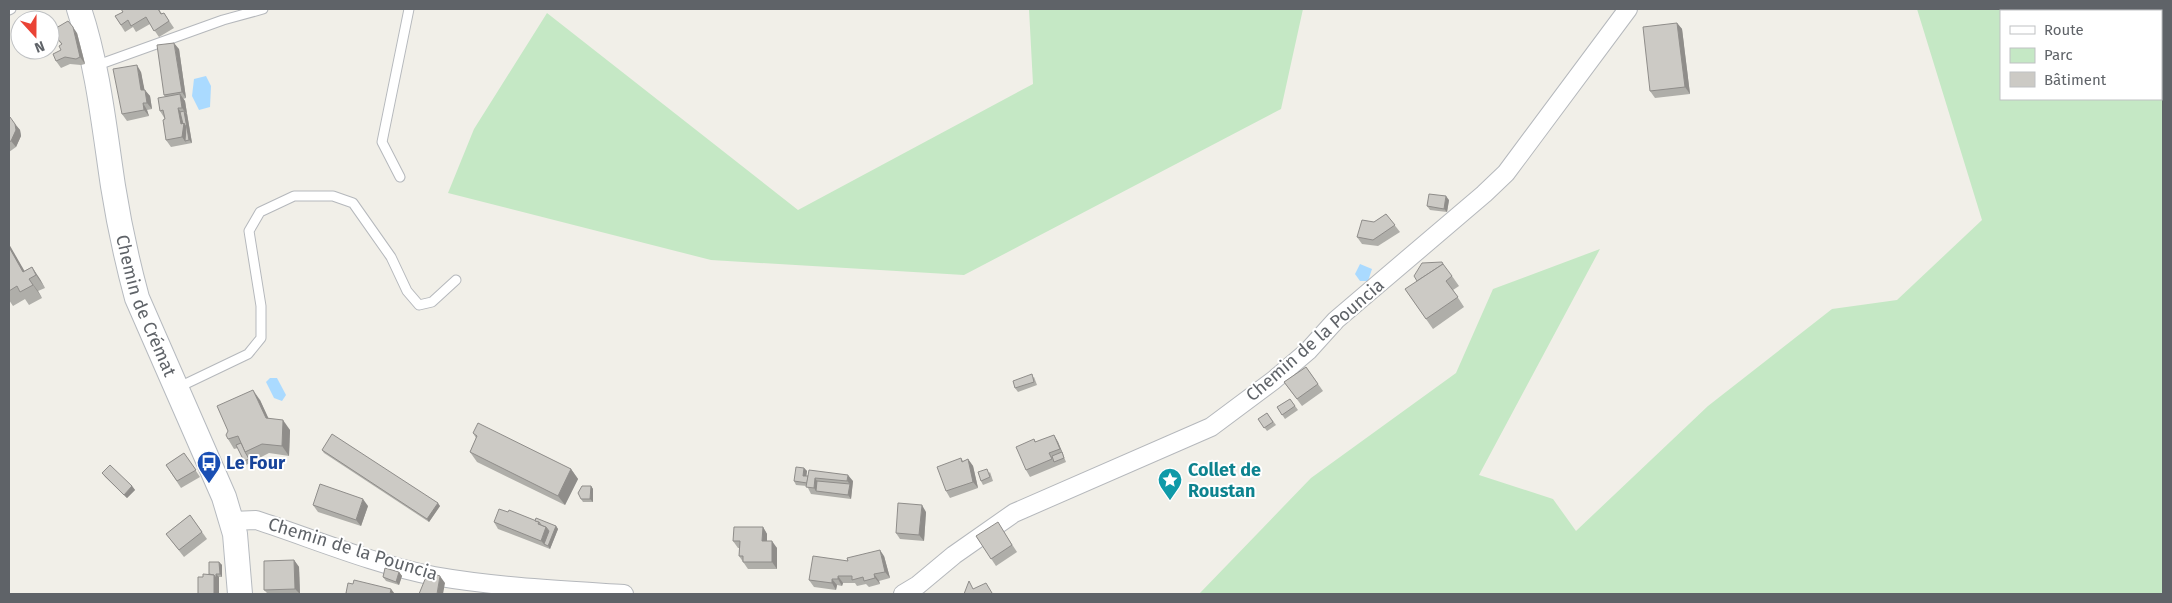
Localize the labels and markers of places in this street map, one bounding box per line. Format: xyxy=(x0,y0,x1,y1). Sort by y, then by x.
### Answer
bus stop icon: Le Four xyxy=(196,450,222,484)
place label: Le Four xyxy=(226,452,286,474)
place label: Collet de Roustan xyxy=(1188,459,1261,502)
place icon: Collet de Roustan xyxy=(1157,467,1183,501)

